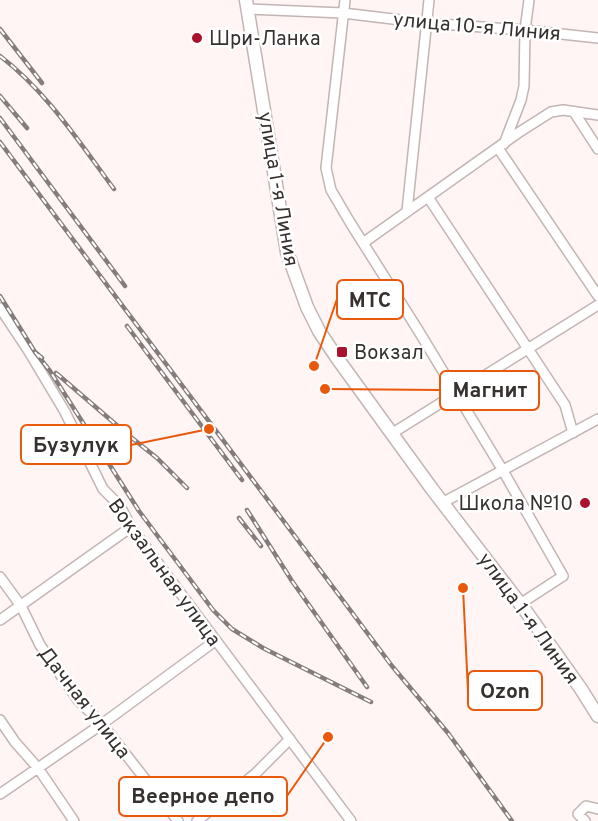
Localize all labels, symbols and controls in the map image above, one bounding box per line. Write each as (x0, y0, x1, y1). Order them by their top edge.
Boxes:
street label: улица 10-я Линия (392, 8, 562, 48)
place label: Шри-Ланка (209, 27, 321, 53)
marker: Шри-Ланка (190, 31, 204, 45)
street label: улица 1-я Линия (251, 110, 303, 269)
callout: МТС (337, 280, 403, 319)
text: МТС (349, 288, 391, 315)
place label: Вокзал (354, 341, 424, 367)
marker: Вокзал (335, 345, 349, 359)
callout: Магнит (440, 371, 539, 410)
text: Магнит (453, 378, 528, 405)
callout: Бузулук (21, 425, 131, 464)
text: Бузулук (33, 433, 119, 460)
place label: Школа №10 (458, 492, 573, 518)
street label: Вокзальная улица (101, 494, 226, 652)
marker: Школа №10 (578, 496, 592, 510)
street label: улица 1-я Линия (471, 548, 584, 690)
street label: Дачная улица (31, 642, 135, 765)
callout: Ozon (468, 671, 542, 710)
text: Ozon (480, 679, 530, 706)
callout: Веерное депо (119, 777, 287, 816)
text: Веерное депо (131, 784, 275, 811)

